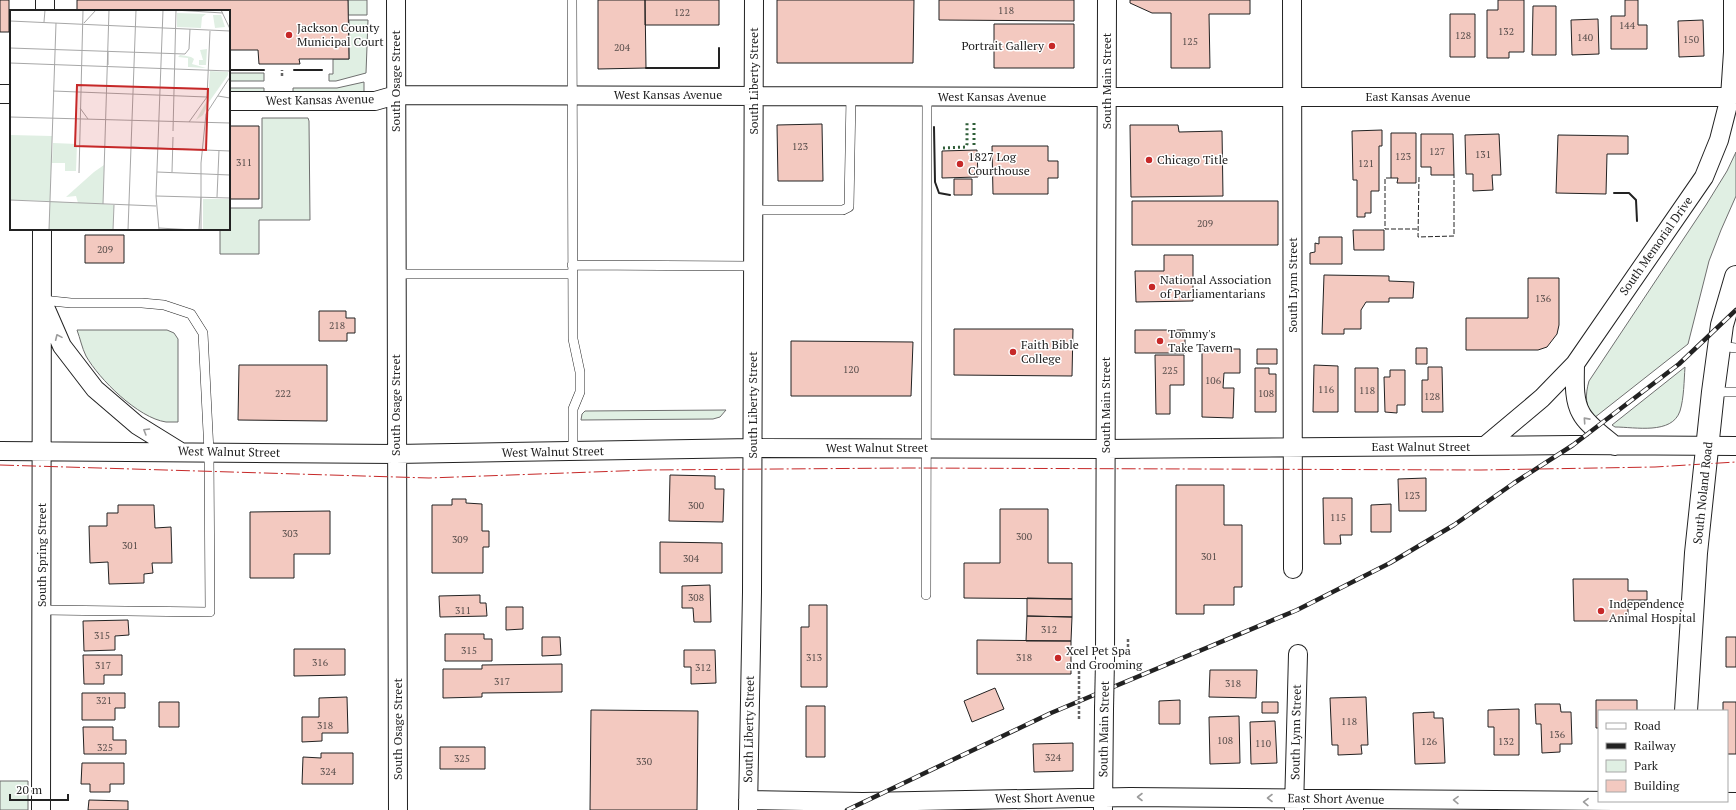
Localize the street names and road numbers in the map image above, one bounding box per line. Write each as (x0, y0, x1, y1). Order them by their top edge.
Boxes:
street label: South Liberty Street (746, 27, 761, 135)
street label: South Osage Street (388, 30, 403, 132)
street label: South Main Street (1099, 32, 1114, 129)
street label: West Kansas Avenue (614, 87, 722, 102)
street label: West Kansas Avenue (938, 89, 1046, 104)
street label: East Kansas Avenue (1366, 89, 1470, 104)
street label: West Kansas Avenue (266, 91, 374, 108)
street label: South Memorial Drive (1616, 193, 1695, 298)
street label: South Lynn Street (1285, 237, 1300, 333)
street label: South Liberty Street (745, 351, 760, 459)
street label: South Osage Street (388, 354, 403, 456)
street label: South Main Street (1098, 356, 1113, 453)
street label: East Walnut Street (1371, 439, 1471, 454)
street label: West Walnut Street (826, 440, 929, 455)
street label: South Noland Road (1690, 441, 1715, 545)
street label: West Walnut Street (178, 443, 281, 460)
street label: West Walnut Street (502, 443, 605, 460)
street label: South Spring Street (34, 502, 49, 607)
street label: South Liberty Street (740, 675, 757, 783)
street label: South Osage Street (390, 678, 405, 780)
street label: South Main Street (1095, 680, 1112, 777)
street label: South Lynn Street (1287, 684, 1304, 780)
street label: West Short Avenue (995, 789, 1095, 806)
street label: East Short Avenue (1288, 790, 1385, 807)

